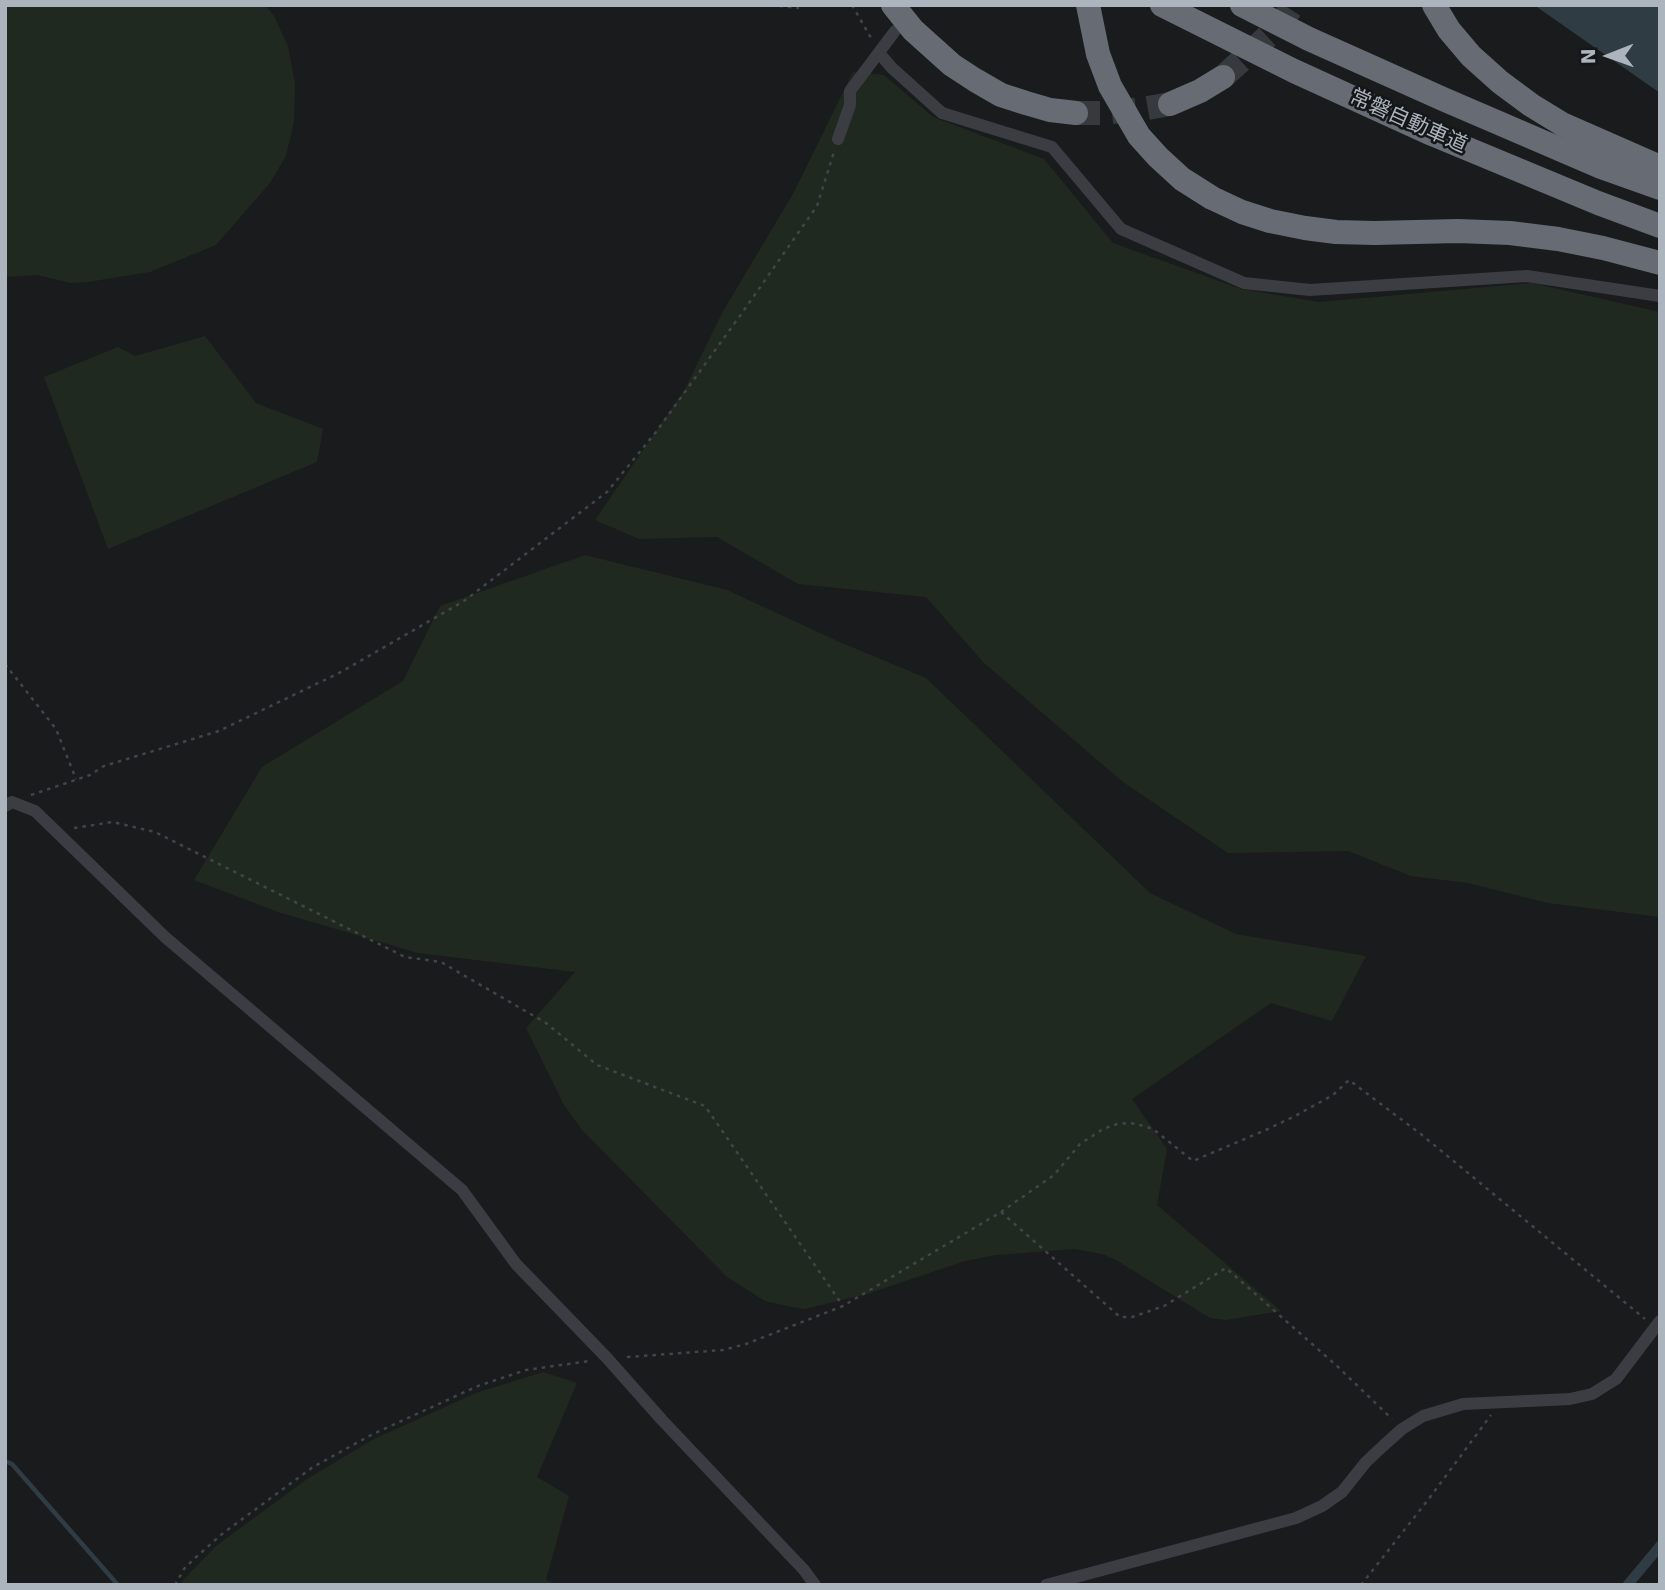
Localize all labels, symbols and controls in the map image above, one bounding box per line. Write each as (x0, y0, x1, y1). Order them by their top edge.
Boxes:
north arrow (1574, 21, 1644, 91)
text: N (1577, 48, 1599, 65)
street label: 常磐自動車道 (1345, 85, 1471, 159)

